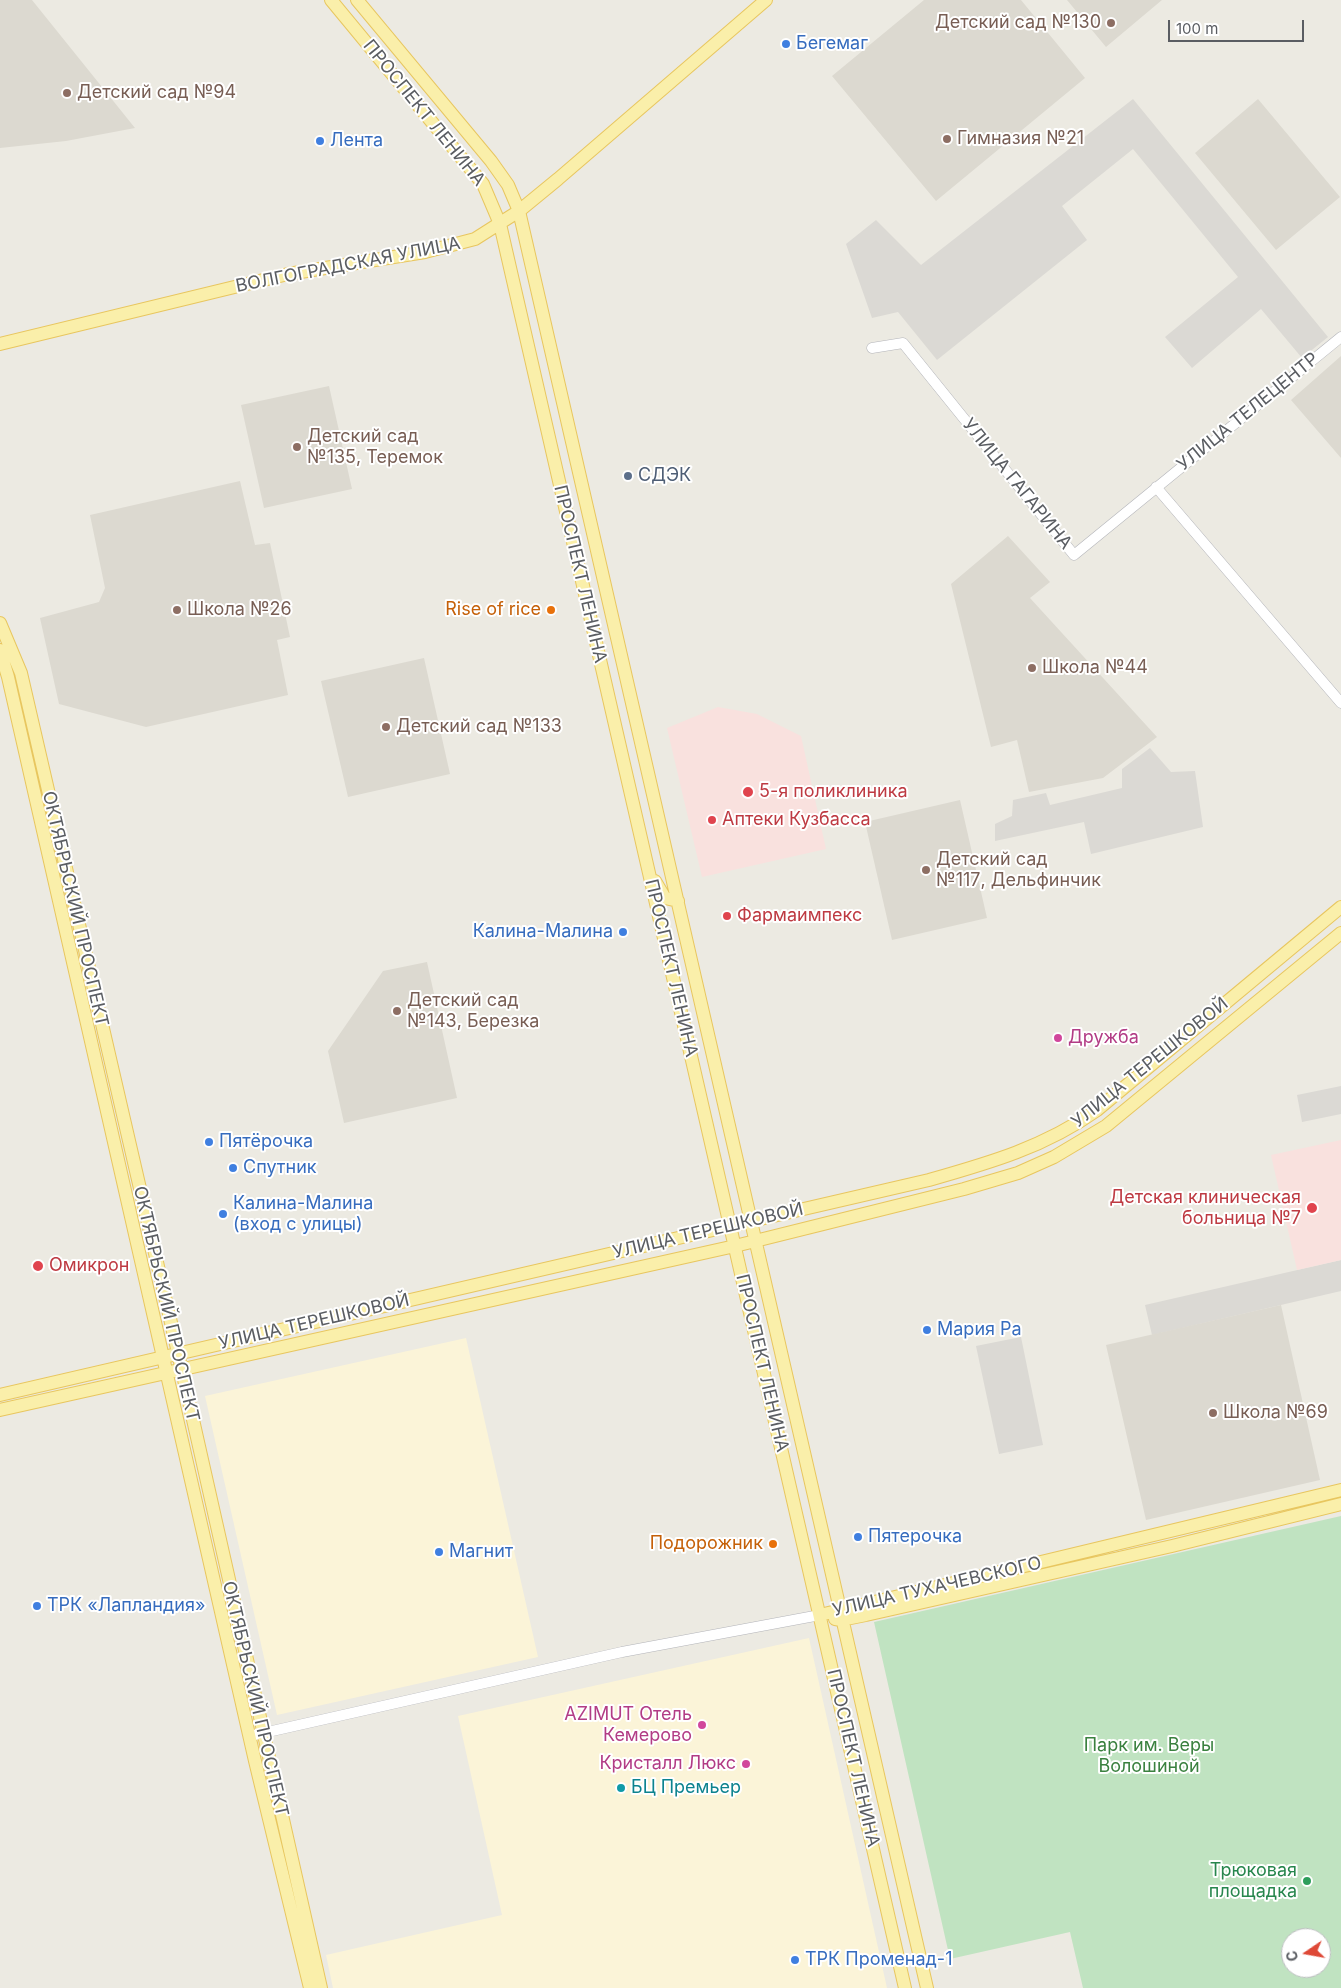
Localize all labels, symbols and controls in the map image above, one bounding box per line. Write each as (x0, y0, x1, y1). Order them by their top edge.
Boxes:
scale bar (1171, 10, 1307, 42)
place label: Детский сад №130 (935, 12, 1101, 34)
marker: Детский сад №130 (1105, 17, 1117, 29)
text: 100 m (1176, 19, 1218, 38)
place label: Бегемаг (796, 33, 868, 55)
street label: ПРОСПЕКТ ЛЕНИНА (358, 36, 490, 190)
marker: Бегемаг (780, 38, 792, 50)
place label: Детский сад №94 (77, 82, 236, 104)
marker: Детский сад №94 (61, 87, 73, 99)
place label: Гимназия №21 (957, 128, 1084, 150)
place label: Лента (330, 130, 383, 152)
marker: Гимназия №21 (941, 133, 953, 145)
marker: Лента (314, 135, 326, 147)
street label: ВОЛГОГРАДСКАЯ УЛИЦА (234, 233, 462, 297)
street label: УЛИЦА ТЕЛЕЦЕНТР (1173, 348, 1323, 476)
street label: УЛИЦА ГАГАРИНА (958, 414, 1076, 554)
place label: Детский сад №135, Теремок (307, 426, 443, 468)
marker: Детский сад №135, Теремок (291, 441, 303, 453)
place label: СДЭК (638, 465, 691, 487)
marker: СДЭК (622, 470, 634, 482)
street label: ПРОСПЕКТ ЛЕНИНА (549, 483, 611, 665)
place label: Школа №26 (187, 599, 292, 621)
place label: Rise of rice (445, 599, 541, 621)
marker: Школа №26 (171, 604, 183, 616)
marker: Rise of rice (545, 604, 557, 616)
place label: Школа №44 (1042, 657, 1148, 679)
marker: Школа №44 (1026, 662, 1038, 674)
place label: Детский сад №133 (396, 716, 562, 738)
marker: Детский сад №133 (380, 721, 392, 733)
place label: 5-я поликлиника (759, 781, 908, 803)
marker: 5-я поликлиника (741, 785, 755, 799)
street label: ОКТЯБРЬСКИЙ ПРОСПЕКТ (37, 789, 113, 1029)
place label: Аптеки Кузбасса (722, 809, 871, 831)
marker: Аптеки Кузбасса (706, 814, 718, 826)
place label: Детский сад №117, Дельфинчик (936, 849, 1101, 892)
marker: Детский сад №117, Дельфинчик (920, 864, 932, 876)
street label: ПРОСПЕКТ ЛЕНИНА (640, 877, 702, 1059)
place label: Фармаимпекс (737, 905, 862, 927)
marker: Фармаимпекс (721, 910, 733, 922)
place label: Калина-Малина (473, 921, 613, 943)
marker: Калина-Малина (617, 926, 629, 938)
place label: Детский сад №143, Березка (407, 990, 539, 1032)
street label: УЛИЦА ТЕРЕШКОВОЙ (1067, 993, 1233, 1133)
marker: Детский сад №143, Березка (391, 1005, 403, 1017)
place label: Дружба (1068, 1027, 1139, 1049)
marker: Дружба (1052, 1032, 1064, 1044)
place label: Пятёрочка (219, 1131, 313, 1153)
marker: Пятёрочка (203, 1136, 215, 1148)
place label: Спутник (243, 1157, 317, 1179)
marker: Спутник (227, 1162, 239, 1174)
street label: ОКТЯБРЬСКИЙ ПРОСПЕКТ (128, 1184, 204, 1424)
place label: Детская клиническая больница №7 (1109, 1187, 1301, 1230)
place label: Калина-Малина (вход с улицы) (233, 1193, 373, 1236)
street label: УЛИЦА ТЕРЕШКОВОЙ (611, 1199, 805, 1263)
marker: Детская клиническая больница №7 (1305, 1201, 1319, 1215)
marker: Калина-Малина (вход с улицы) (217, 1208, 229, 1220)
place label: Омикрон (49, 1255, 129, 1277)
marker: Омикрон (31, 1259, 45, 1273)
street label: ПРОСПЕКТ ЛЕНИНА (731, 1272, 793, 1454)
street label: УЛИЦА ТЕРЕШКОВОЙ (217, 1290, 411, 1354)
place label: Мария Ра (937, 1319, 1022, 1341)
marker: Мария Ра (921, 1324, 933, 1336)
place label: Школа №69 (1223, 1402, 1328, 1424)
marker: Школа №69 (1207, 1407, 1219, 1419)
place label: Пятерочка (868, 1526, 962, 1548)
marker: Пятерочка (852, 1531, 864, 1543)
place label: Подорожник (650, 1533, 763, 1555)
marker: Подорожник (767, 1538, 779, 1550)
place label: Магнит (449, 1541, 513, 1563)
marker: Магнит (433, 1546, 445, 1558)
street label: УЛИЦА ТУХАЧЕВСКОГО (830, 1552, 1044, 1622)
street label: ОКТЯБРЬСКИЙ ПРОСПЕКТ (217, 1579, 293, 1819)
place label: ТРК «Лапландия» (47, 1595, 205, 1617)
marker: ТРК «Лапландия» (31, 1600, 43, 1612)
street label: ПРОСПЕКТ ЛЕНИНА (822, 1667, 884, 1849)
place label: AZIMUT Отель Кемерово (564, 1704, 692, 1746)
marker: AZIMUT Отель Кемерово (696, 1719, 708, 1731)
park label: Парк им. Веры Волошиной (1084, 1735, 1214, 1778)
place label: Кристалл Люкс (599, 1753, 736, 1775)
marker: Кристалл Люкс (740, 1758, 752, 1770)
place label: БЦ Премьер (631, 1777, 741, 1799)
marker: БЦ Премьер (615, 1782, 627, 1794)
place label: Трюковая площадка (1209, 1860, 1297, 1902)
marker: Трюковая площадка (1301, 1875, 1313, 1887)
north arrow (1281, 1928, 1331, 1978)
place label: ТРК Променад-1 (805, 1949, 952, 1971)
text: С (1282, 1949, 1301, 1963)
marker: ТРК Променад-1 (789, 1954, 801, 1966)

